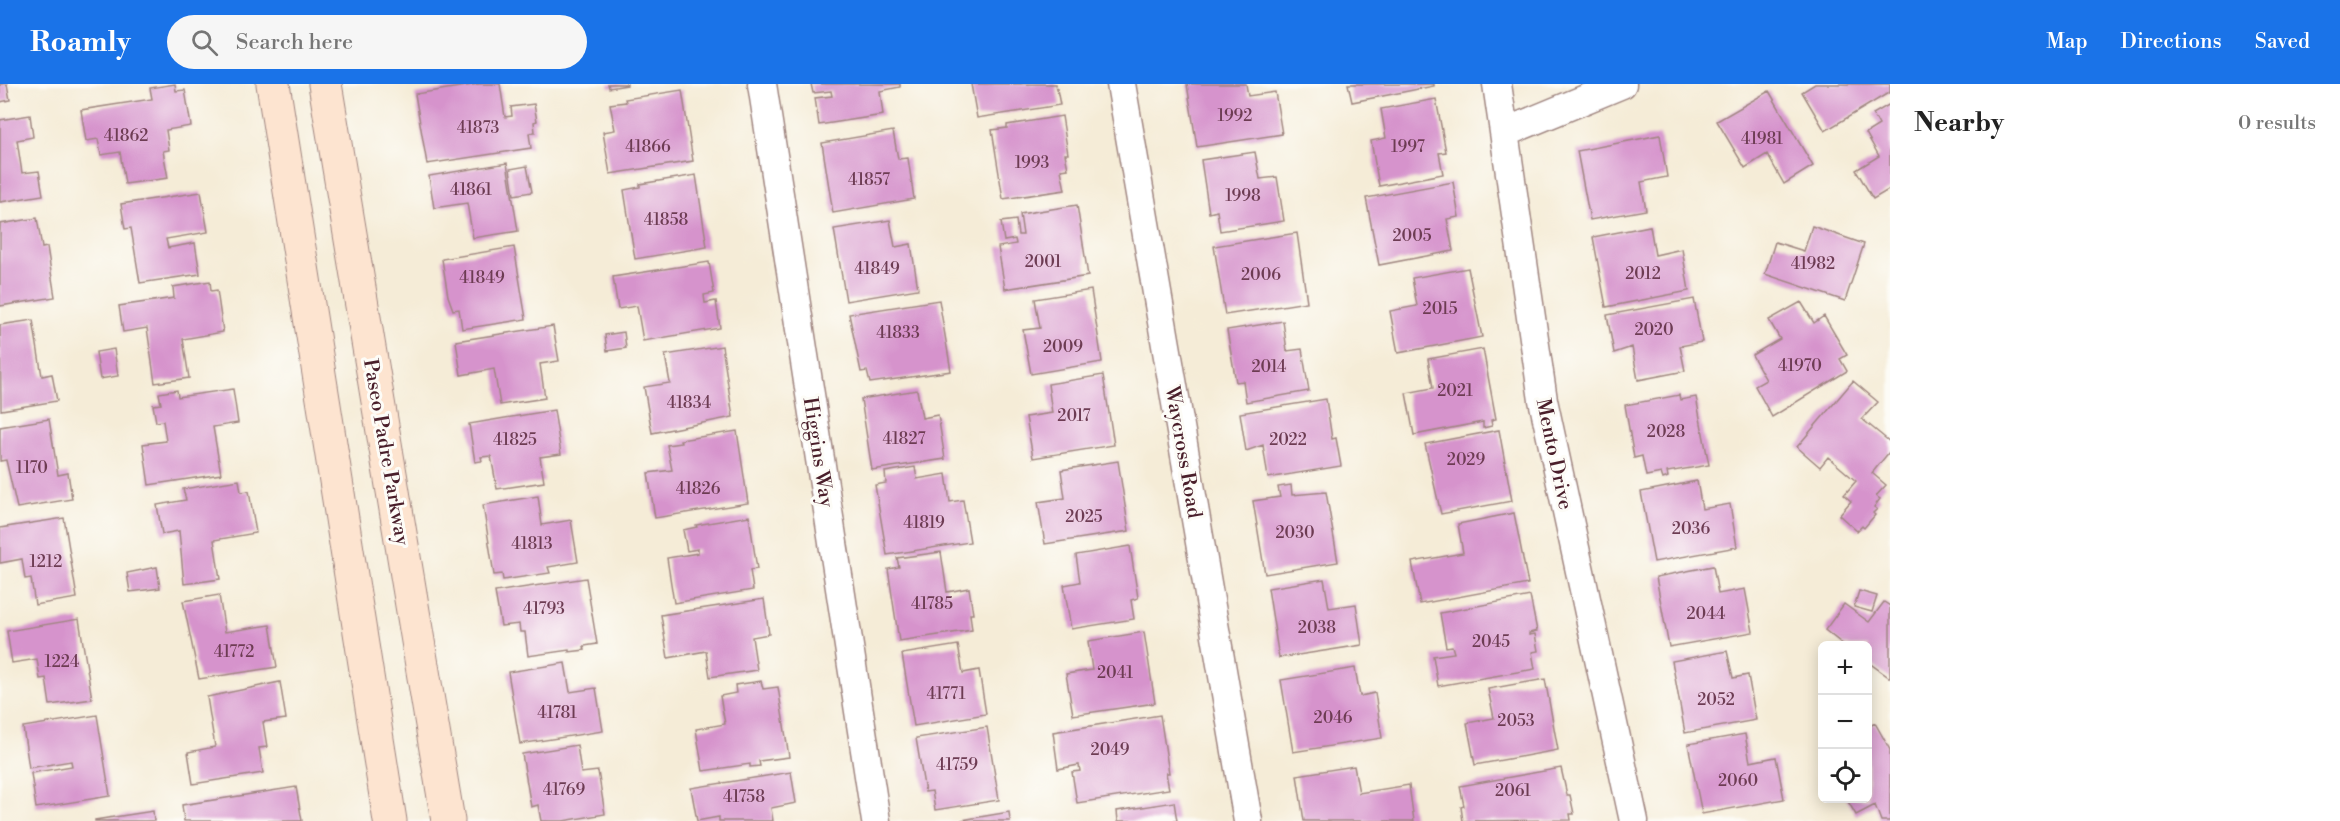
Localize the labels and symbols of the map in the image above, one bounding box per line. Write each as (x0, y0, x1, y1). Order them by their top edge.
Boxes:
house number: 1992 (1218, 106, 1252, 126)
house number: 41873 (457, 118, 499, 138)
house number: 41862 (104, 126, 148, 146)
house number: 41981 (1741, 129, 1783, 149)
house number: 41866 (625, 137, 671, 157)
house number: 1997 (1391, 137, 1425, 157)
house number: 1993 (1015, 153, 1049, 173)
house number: 41857 (848, 170, 890, 190)
house number: 41861 (450, 180, 492, 200)
house number: 1998 (1225, 186, 1261, 206)
house number: 41858 (644, 210, 688, 230)
house number: 2005 (1392, 226, 1432, 246)
house number: 2001 (1025, 252, 1061, 272)
house number: 41982 (1791, 254, 1835, 274)
house number: 41849 (854, 259, 900, 279)
house number: 2012 (1625, 264, 1661, 284)
house number: 2006 (1241, 265, 1281, 285)
house number: 41849 (459, 268, 505, 288)
house number: 2015 (1423, 299, 1458, 319)
house number: 2020 (1634, 320, 1674, 340)
house number: 41833 (876, 323, 920, 343)
house number: 2009 (1043, 337, 1083, 357)
house number: 41970 (1778, 356, 1822, 376)
street label: Paseo Padre Parkway (357, 357, 414, 548)
house number: 2014 (1252, 357, 1287, 377)
house number: 2021 (1437, 381, 1473, 401)
street label: Waycross Road (1158, 383, 1207, 521)
house number: 41834 (667, 393, 712, 413)
street label: Higgins Way (796, 395, 839, 509)
street label: Mento Drive (1530, 397, 1577, 512)
house number: 2017 (1057, 406, 1091, 426)
house number: 2028 (1647, 422, 1685, 442)
house number: 41827 (882, 429, 926, 449)
house number: 41825 (493, 430, 537, 450)
house number: 2022 (1269, 430, 1307, 450)
house number: 2029 (1447, 450, 1485, 470)
house number: 1170 (16, 458, 48, 478)
house number: 41826 (676, 479, 721, 499)
house number: 2025 (1065, 507, 1103, 527)
house number: 41819 (903, 513, 945, 533)
house number: 2036 (1672, 519, 1710, 539)
house number: 2030 (1275, 523, 1315, 543)
house number: 41813 (511, 534, 553, 554)
house number: 1212 (30, 552, 62, 572)
house number: 41785 (911, 594, 953, 614)
house number: 41793 (523, 599, 565, 619)
house number: 2044 (1686, 604, 1726, 624)
house number: 2038 (1298, 618, 1336, 638)
house number: 2045 (1472, 632, 1510, 652)
house number: 41772 (214, 642, 254, 662)
house number: 1224 (44, 652, 80, 672)
house number: 2041 (1097, 663, 1133, 683)
house number: 41771 (926, 684, 966, 704)
house number: 2052 (1697, 690, 1735, 710)
house number: 41781 (537, 703, 577, 723)
house number: 2046 (1314, 708, 1353, 728)
house number: 2053 (1497, 711, 1535, 731)
house number: 2049 (1091, 740, 1130, 760)
house number: 41759 (936, 755, 978, 775)
house number: 2060 (1718, 771, 1758, 791)
house number: 41769 (543, 780, 586, 800)
house number: 2061 (1495, 781, 1531, 801)
house number: 41758 (723, 787, 765, 807)

